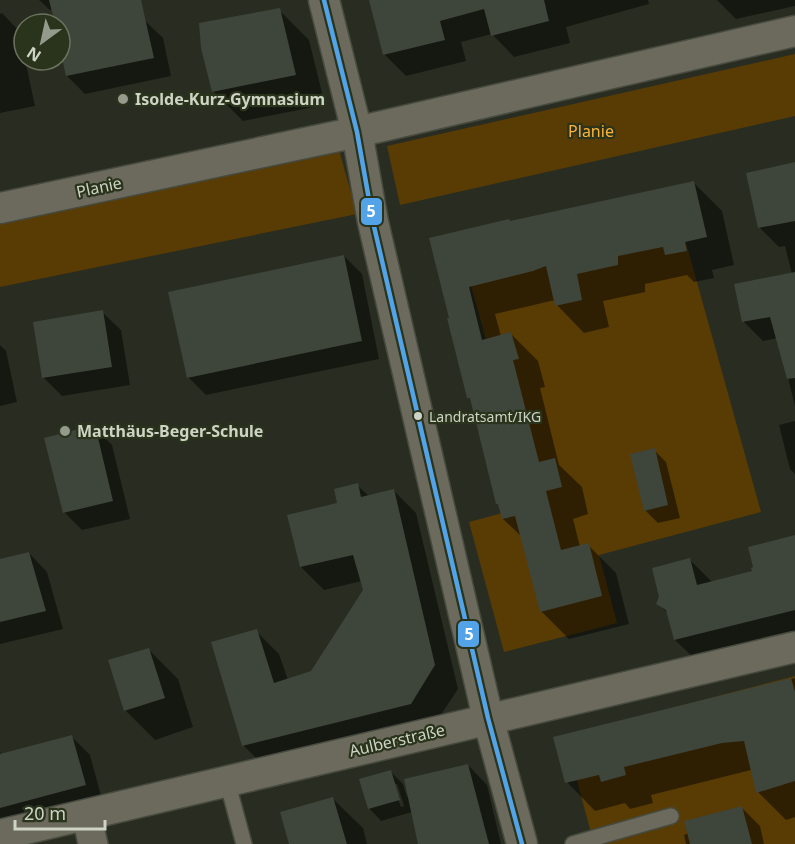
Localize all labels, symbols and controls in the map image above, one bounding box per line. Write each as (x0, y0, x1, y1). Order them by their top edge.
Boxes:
north arrow (12, 12, 72, 72)
text: N (22, 42, 45, 67)
place label: Isolde-Kurz-Gymnasium (135, 88, 325, 110)
marker: Isolde-Kurz-Gymnasium (116, 92, 130, 106)
park label: Planie (568, 120, 614, 142)
street label: Planie (74, 171, 124, 203)
line badge: 5 (360, 197, 383, 226)
text: 5 (366, 200, 376, 222)
place label: Landratsamt/IKG (429, 407, 541, 426)
marker: Landratsamt/IKG (412, 410, 424, 422)
place label: Matthäus-Beger-Schule (77, 420, 263, 442)
marker: Matthäus-Beger-Schule (58, 424, 72, 438)
line badge: 5 (457, 620, 480, 648)
text: 5 (464, 623, 474, 645)
street label: Aulberstraße (347, 718, 447, 762)
scale bar (15, 793, 105, 831)
text: 20 m (24, 801, 66, 825)

